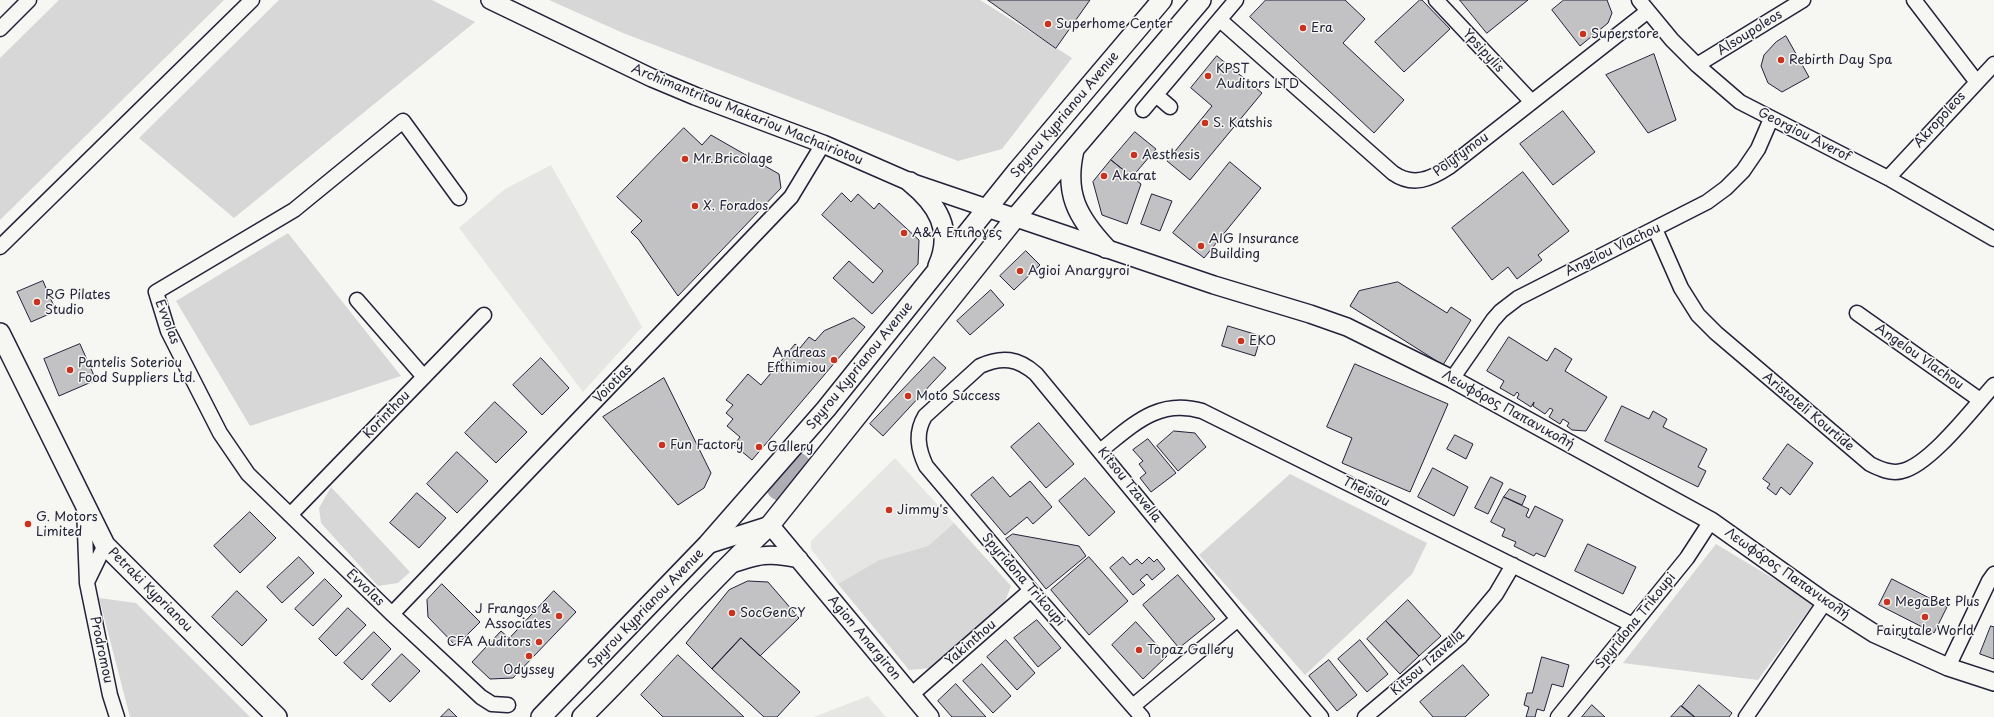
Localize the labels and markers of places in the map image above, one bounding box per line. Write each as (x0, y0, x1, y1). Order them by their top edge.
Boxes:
place label: Superhome Center (1056, 16, 1172, 32)
marker: Superhome Center (1043, 19, 1053, 29)
place label: Era (1311, 20, 1333, 36)
marker: Era (1298, 23, 1308, 33)
place label: Superstore (1591, 26, 1659, 42)
marker: Superstore (1578, 29, 1588, 39)
place label: Rebirth Day Spa (1789, 52, 1892, 68)
marker: Rebirth Day Spa (1776, 55, 1786, 65)
place label: KPST Auditors LTD (1216, 61, 1299, 92)
marker: KPST Auditors LTD (1203, 71, 1213, 81)
place label: S. Katshis (1213, 115, 1272, 131)
marker: S. Katshis (1200, 118, 1210, 128)
place label: Aesthesis (1142, 147, 1200, 163)
marker: Aesthesis (1129, 150, 1139, 160)
place label: Mr.Bricolage (693, 151, 773, 167)
marker: Mr.Bricolage (680, 154, 690, 164)
place label: Akarat (1112, 168, 1156, 184)
marker: Akarat (1099, 171, 1109, 181)
place label: X. Forados (703, 198, 768, 214)
marker: X. Forados (690, 201, 700, 211)
place label: Α&Α Επιλογες (912, 225, 1002, 241)
marker: Α&Α Επιλογες (899, 228, 909, 238)
place label: AIG Insurance Building (1209, 231, 1299, 262)
marker: AIG Insurance Building (1196, 241, 1206, 251)
place label: Agioi Anargyroi (1028, 263, 1130, 279)
marker: Agioi Anargyroi (1015, 266, 1025, 276)
place label: RG Pilates Studio (45, 287, 110, 318)
marker: RG Pilates Studio (32, 297, 42, 307)
place label: EKO (1249, 333, 1276, 349)
marker: EKO (1236, 336, 1246, 346)
place label: Andreas Efthimiou (767, 345, 826, 376)
place label: Pantelis Soteriou Food Suppliers Ltd. (78, 355, 196, 386)
marker: Andreas Efthimiou (829, 355, 839, 365)
marker: Pantelis Soteriou Food Suppliers Ltd. (65, 365, 75, 375)
place label: Moto Success (916, 388, 1000, 404)
marker: Moto Success (903, 391, 913, 401)
place label: Fun Factory (670, 437, 743, 453)
place label: Gallery (767, 439, 813, 455)
marker: Fun Factory (657, 440, 667, 450)
marker: Gallery (754, 442, 764, 452)
place label: Jimmy's (897, 502, 948, 518)
marker: Jimmy's (884, 505, 894, 515)
place label: G. Motors Limited (36, 509, 98, 540)
marker: G. Motors Limited (23, 519, 33, 529)
place label: MegaBet Plus (1895, 594, 1979, 610)
marker: MegaBet Plus (1882, 597, 1892, 607)
place label: J Frangos & Associates (475, 601, 551, 632)
place label: SocGenCY (740, 605, 806, 621)
marker: SocGenCY (727, 608, 737, 618)
marker: J Frangos & Associates (554, 611, 564, 621)
marker: Fairytale World (1920, 612, 1930, 622)
place label: Fairytale World (1876, 623, 1974, 639)
place label: CFA Auditors (447, 634, 531, 650)
marker: CFA Auditors (534, 637, 544, 647)
place label: Topaz Gallery (1147, 642, 1234, 658)
marker: Topaz Gallery (1134, 645, 1144, 655)
marker: Odyssey (524, 651, 534, 661)
place label: Odyssey (503, 662, 555, 678)

